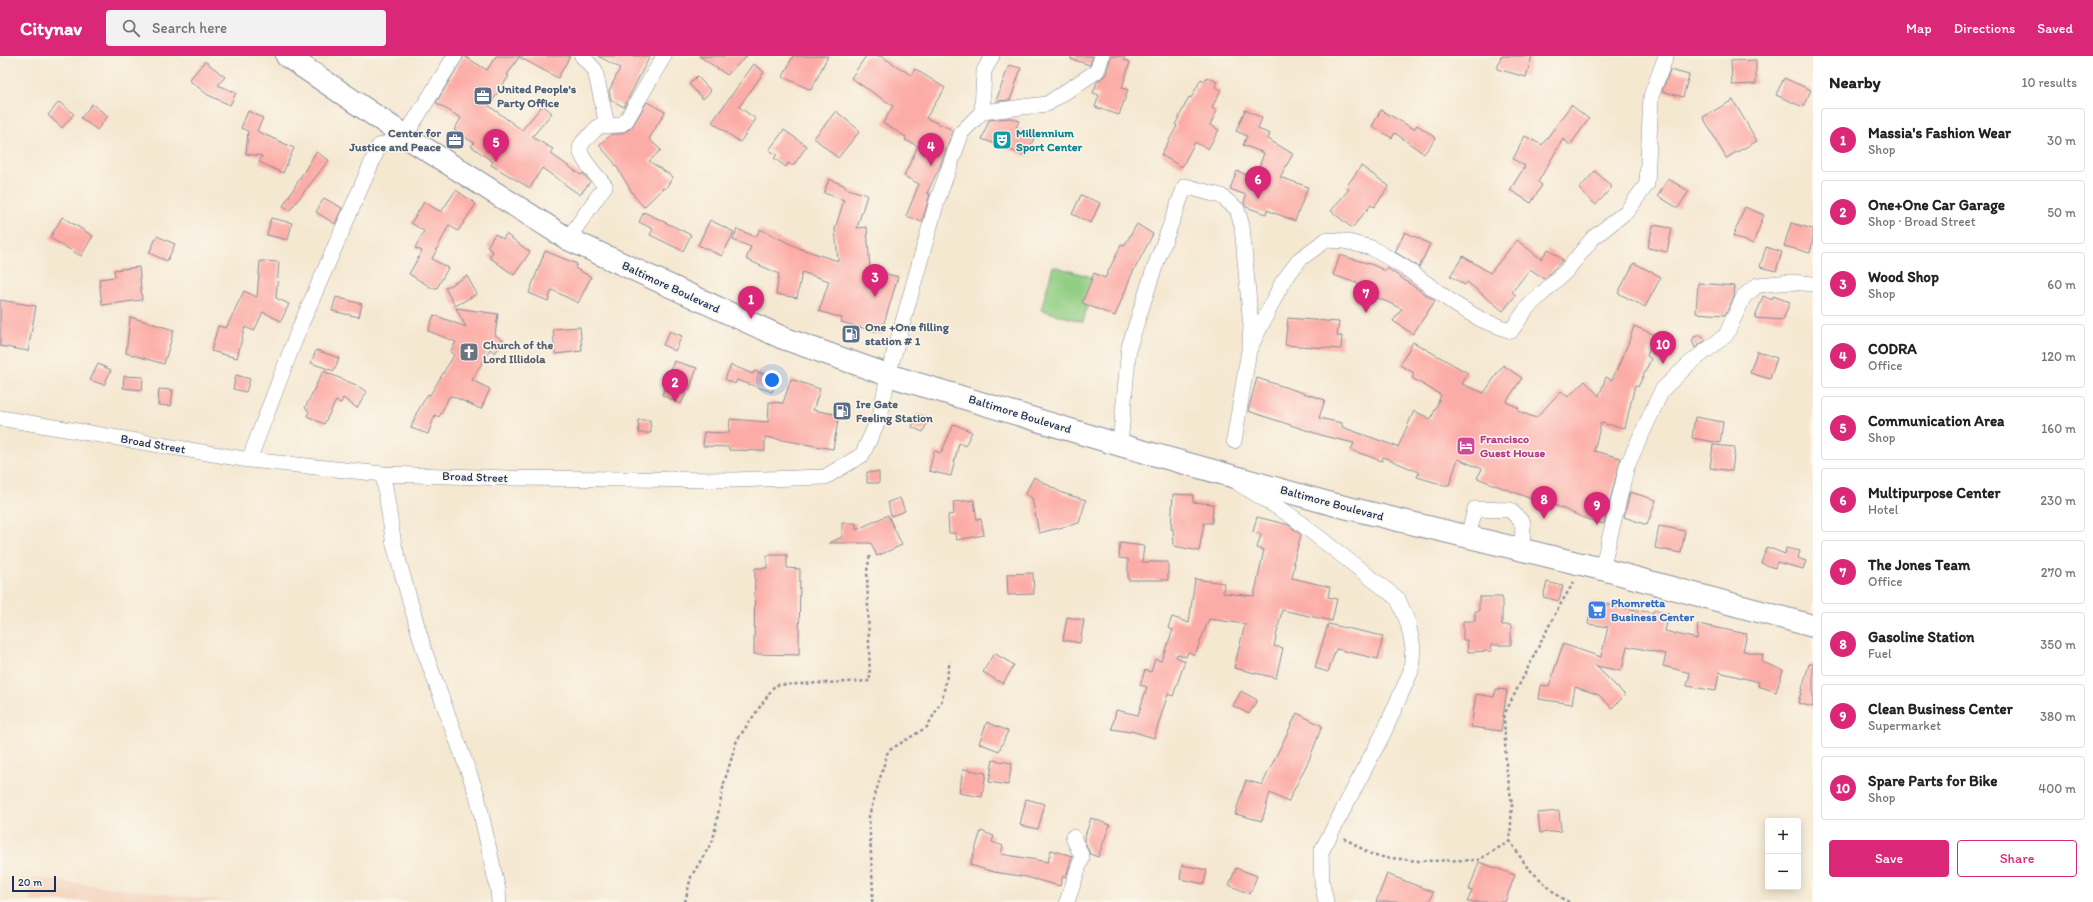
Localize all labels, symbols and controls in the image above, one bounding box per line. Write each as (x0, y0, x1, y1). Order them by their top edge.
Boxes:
search box (106, 10, 386, 46)
text: Citynav (20, 17, 82, 40)
icon: search (120, 17, 142, 39)
text: Search here (152, 19, 227, 37)
text: Map (1906, 20, 1932, 37)
text: Directions (1954, 20, 2015, 37)
text: Saved (2037, 20, 2073, 37)
text: Nearby (1829, 72, 1881, 92)
text: 10 results (2021, 75, 2077, 90)
place label: United People's Party Office (497, 82, 577, 111)
office icon: United People's Party Office (472, 85, 494, 107)
text: Massia's Fashion Wear (1868, 124, 2011, 142)
place label: Center for Justice and Peace (348, 126, 441, 154)
place label: Millennium Sport Center (1016, 126, 1082, 155)
office icon: Center for Justice and Peace (444, 129, 466, 151)
pin: 5 (483, 129, 509, 162)
theatre icon: Millennium Sport Center (991, 129, 1013, 151)
pin: 4 (918, 133, 944, 166)
text: 1 (1840, 133, 1846, 148)
text: 30 m (2047, 133, 2076, 148)
text: Shop (1868, 142, 1895, 157)
pin: 6 (1245, 166, 1271, 199)
text: One+One Car Garage (1868, 196, 2005, 214)
text: 2 (1840, 205, 1846, 220)
text: 50 m (2047, 205, 2076, 220)
text: Shop · Broad Street (1868, 214, 1976, 229)
street label: Baltimore Boulevard (620, 258, 723, 316)
pin: 3 (862, 264, 888, 297)
text: Wood Shop (1868, 268, 1939, 286)
text: 3 (1839, 277, 1847, 292)
text: 60 m (2047, 277, 2076, 292)
pin: 7 (1353, 280, 1379, 313)
pin: 1 (738, 286, 764, 319)
text: Shop (1868, 286, 1895, 301)
place label: One +One filling station # 1 (865, 320, 950, 348)
fuel station icon: One +One filling station # 1 (840, 323, 862, 345)
pin: 10 (1650, 331, 1676, 364)
place label: Church of the Lord Illidola (483, 338, 553, 366)
text: CODRA (1868, 340, 1917, 358)
church icon: Church of the Lord Illidola (458, 341, 480, 363)
text: 4 (1839, 349, 1847, 364)
text: 120 m (2041, 349, 2076, 364)
text: Office (1868, 358, 1903, 373)
pin: 2 (662, 369, 688, 402)
your location (762, 370, 782, 390)
street label: Baltimore Boulevard (967, 392, 1074, 436)
place label: Ire Gate Feeling Station (856, 397, 933, 426)
fuel station icon: Ire Gate Feeling Station (831, 400, 853, 422)
text: Communication Area (1868, 412, 2004, 430)
text: 5 (1840, 421, 1846, 436)
text: 160 m (2041, 421, 2076, 436)
text: Shop (1868, 430, 1895, 445)
street label: Broad Street (119, 431, 187, 457)
place label: Francisco Guest House (1480, 432, 1546, 460)
hotel icon: Francisco Guest House (1455, 435, 1477, 457)
street label: Broad Street (442, 469, 509, 485)
street label: Baltimore Boulevard (1279, 482, 1386, 524)
text: Multipurpose Center (1868, 484, 2000, 502)
pin: 8 (1531, 486, 1557, 519)
pin: 9 (1584, 492, 1610, 525)
text: 6 (1840, 493, 1846, 508)
text: 230 m (2040, 493, 2076, 508)
text: Hotel (1868, 502, 1898, 517)
text: The Jones Team (1868, 556, 1970, 574)
text: 7 (1840, 565, 1846, 580)
text: 270 m (2041, 565, 2076, 580)
text: Office (1868, 574, 1903, 589)
place label: Phomretta Business Center (1611, 596, 1694, 624)
supermarket icon: Phomretta Business Center (1586, 599, 1608, 621)
text: Gasoline Station (1868, 628, 1975, 646)
text: 8 (1839, 637, 1847, 652)
text: 350 m (2040, 637, 2076, 652)
text: Fuel (1868, 646, 1892, 661)
text: Clean Business Center (1868, 700, 2013, 718)
text: 9 (1840, 709, 1846, 724)
text: 380 m (2040, 709, 2076, 724)
text: Supermarket (1868, 718, 1941, 733)
text: Spare Parts for Bike (1868, 772, 1997, 790)
text: 10 (1836, 781, 1850, 796)
text: 400 m (2038, 781, 2076, 796)
text: Shop (1868, 790, 1895, 805)
map controls (1765, 818, 1801, 890)
button: + (1765, 818, 1801, 854)
button: Save (1829, 840, 1949, 877)
button: Share (1957, 840, 2077, 877)
button: − (1765, 854, 1801, 890)
scale bar (12, 874, 56, 893)
text: 20 m (18, 876, 42, 889)

